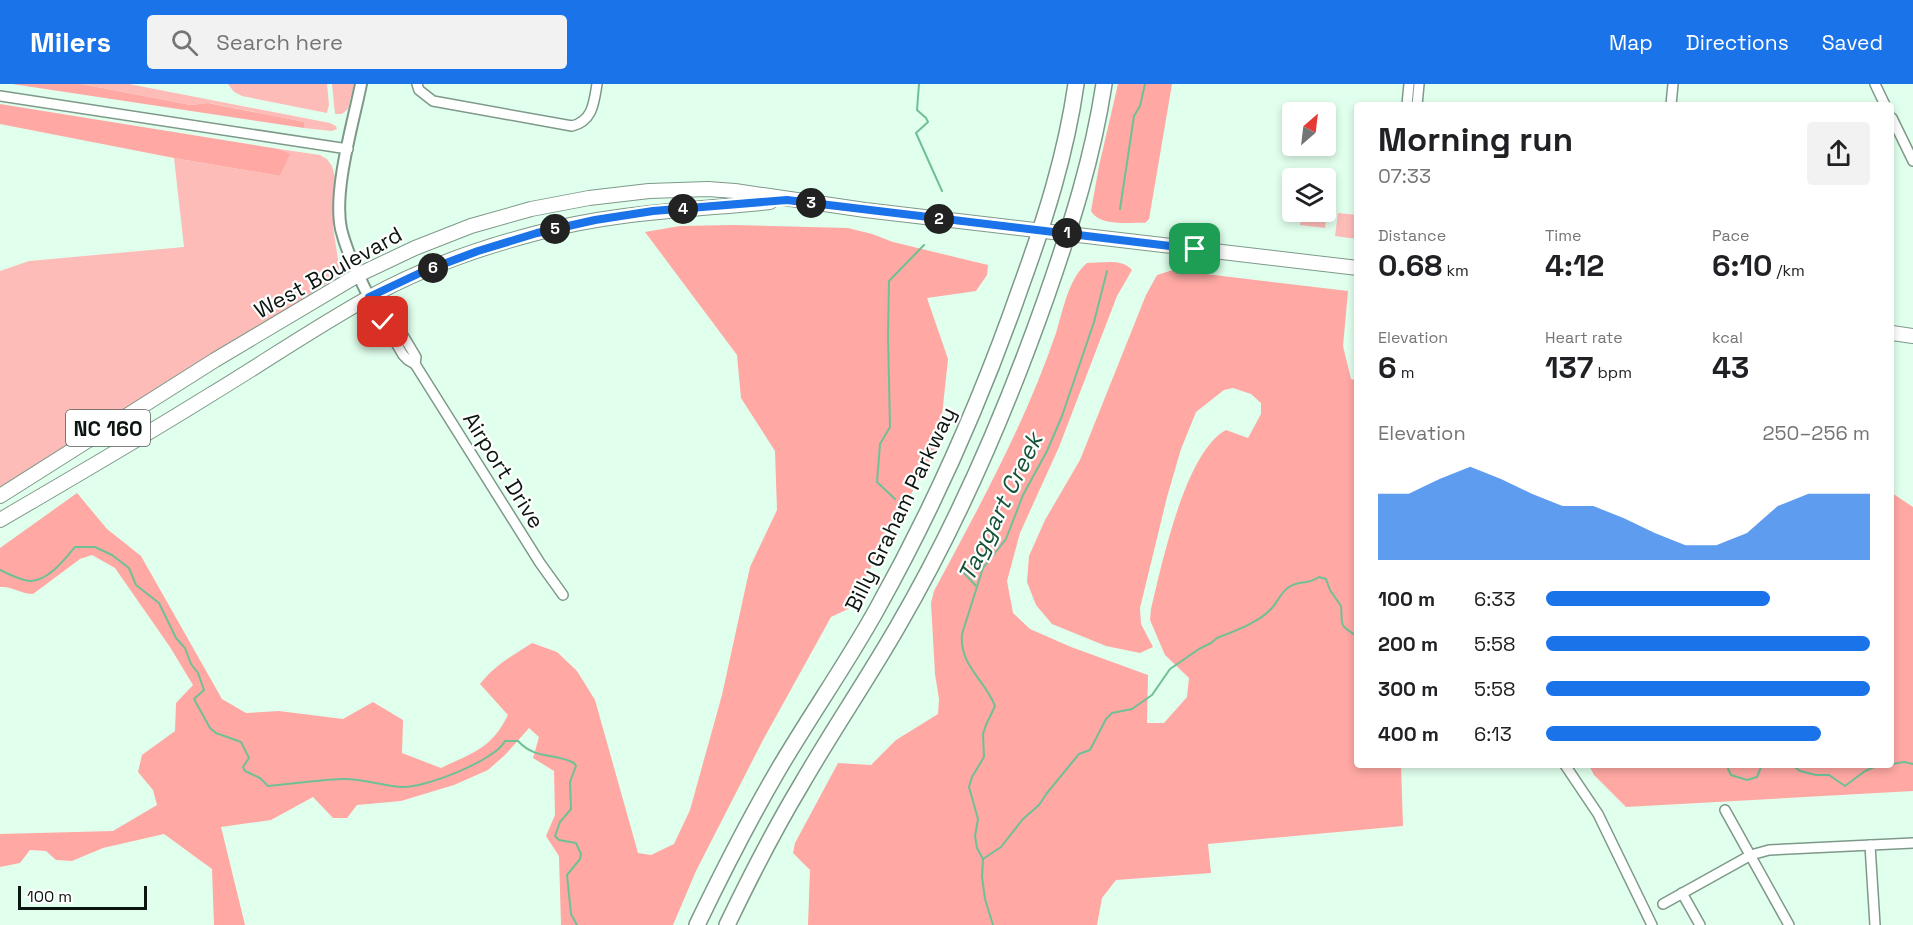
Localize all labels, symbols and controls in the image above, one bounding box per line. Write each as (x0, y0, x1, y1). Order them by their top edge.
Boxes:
search box (147, 15, 567, 69)
text: Milers (30, 24, 111, 60)
icon: search (168, 26, 201, 59)
text: Search here (216, 28, 343, 56)
text: Map (1609, 29, 1653, 56)
text: Directions (1686, 29, 1789, 56)
text: Saved (1822, 29, 1883, 56)
north arrow (1282, 102, 1336, 156)
map controls (1282, 102, 1336, 222)
text: Morning run (1378, 119, 1573, 161)
button: share (1807, 122, 1870, 185)
text: 07:33 (1378, 163, 1431, 189)
button: layers (1282, 168, 1336, 222)
pin: 3 (796, 188, 826, 218)
text: 3 (806, 192, 816, 213)
pin: 4 (668, 194, 698, 224)
text: 4 (678, 198, 688, 219)
pin: 2 (924, 204, 954, 234)
text: 2 (934, 208, 944, 229)
pin: 5 (540, 214, 570, 244)
text: 5 (550, 218, 560, 239)
pin: 1 (1052, 218, 1082, 248)
street label: West Boulevard (249, 220, 407, 324)
text: 1 (1063, 222, 1071, 243)
pin (1169, 223, 1220, 274)
text: Distance (1378, 225, 1446, 246)
text: Time (1545, 225, 1581, 246)
text: Pace (1712, 225, 1749, 246)
icon: arrive (1178, 232, 1211, 265)
text: 0.68 (1378, 246, 1442, 285)
text: 4:12 (1545, 246, 1604, 285)
text: 6:10 (1712, 246, 1772, 285)
pin: 6 (418, 253, 448, 283)
text: 6 (428, 257, 438, 278)
text: km (1442, 260, 1469, 281)
text: /km (1772, 260, 1805, 281)
pin (357, 296, 408, 347)
icon: check (366, 305, 399, 338)
text: Elevation (1378, 327, 1448, 348)
text: Heart rate (1545, 327, 1623, 348)
text: kcal (1712, 327, 1743, 348)
text: 6 (1378, 348, 1397, 387)
text: 137 (1545, 348, 1593, 387)
text: 43 (1712, 348, 1749, 387)
text: m (1397, 362, 1414, 383)
text: bpm (1593, 362, 1632, 383)
street label: Billy Graham Parkway (838, 402, 962, 616)
street label: Airport Drive (457, 407, 551, 533)
road number: NC 160 (66, 410, 150, 446)
text: Elevation (1378, 420, 1466, 446)
text: 250–256 m (1762, 420, 1870, 446)
water label: Taggart Creek (951, 425, 1051, 586)
text: 100 m (1378, 586, 1435, 612)
text: 6:33 (1474, 586, 1515, 612)
text: 200 m (1378, 631, 1438, 657)
text: 5:58 (1474, 631, 1515, 657)
text: 300 m (1378, 676, 1438, 702)
text: 5:58 (1474, 676, 1515, 702)
text: 400 m (1378, 721, 1439, 747)
text: 6:13 (1474, 721, 1512, 747)
scale bar (18, 883, 147, 910)
text: 100 m (27, 886, 72, 907)

